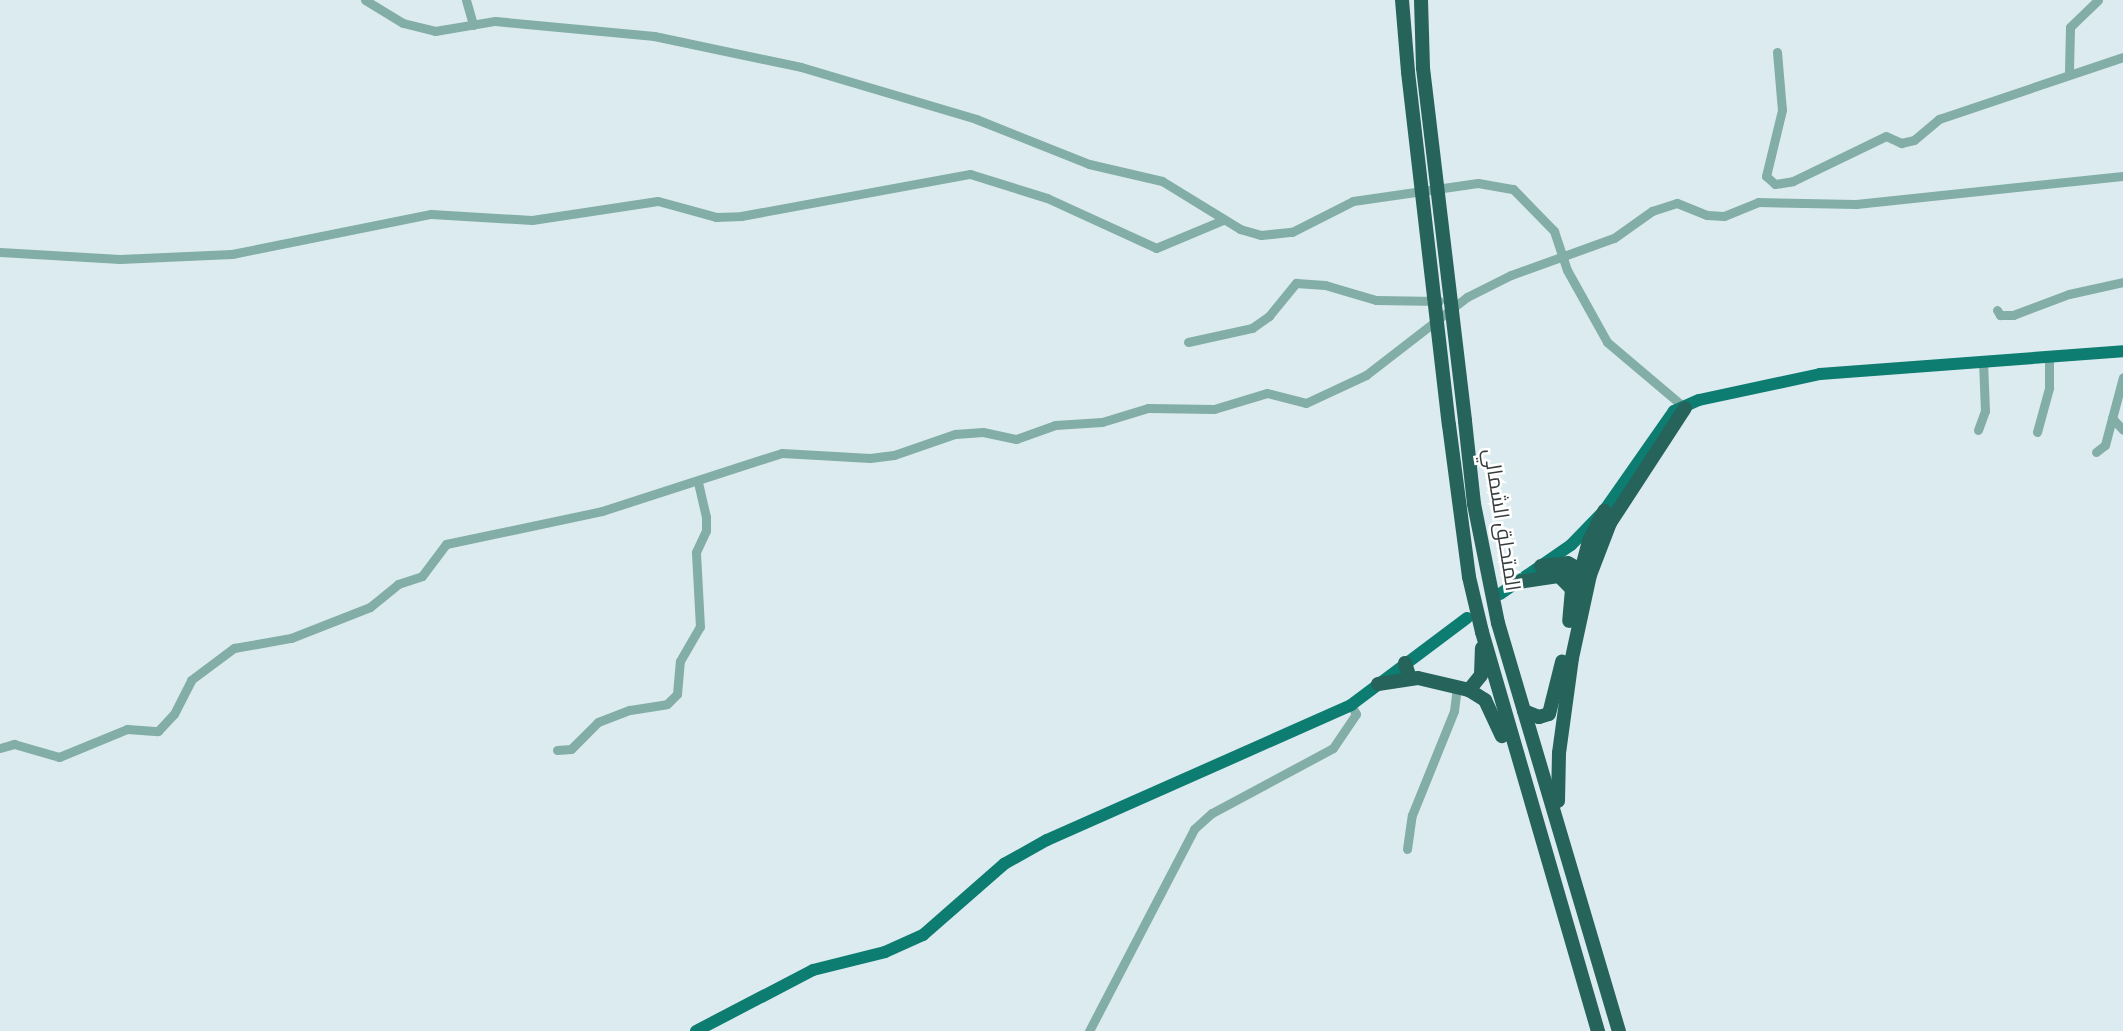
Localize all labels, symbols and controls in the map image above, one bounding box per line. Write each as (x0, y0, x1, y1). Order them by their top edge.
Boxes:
street label: المتحلق الشمالي (1477, 447, 1525, 593)

